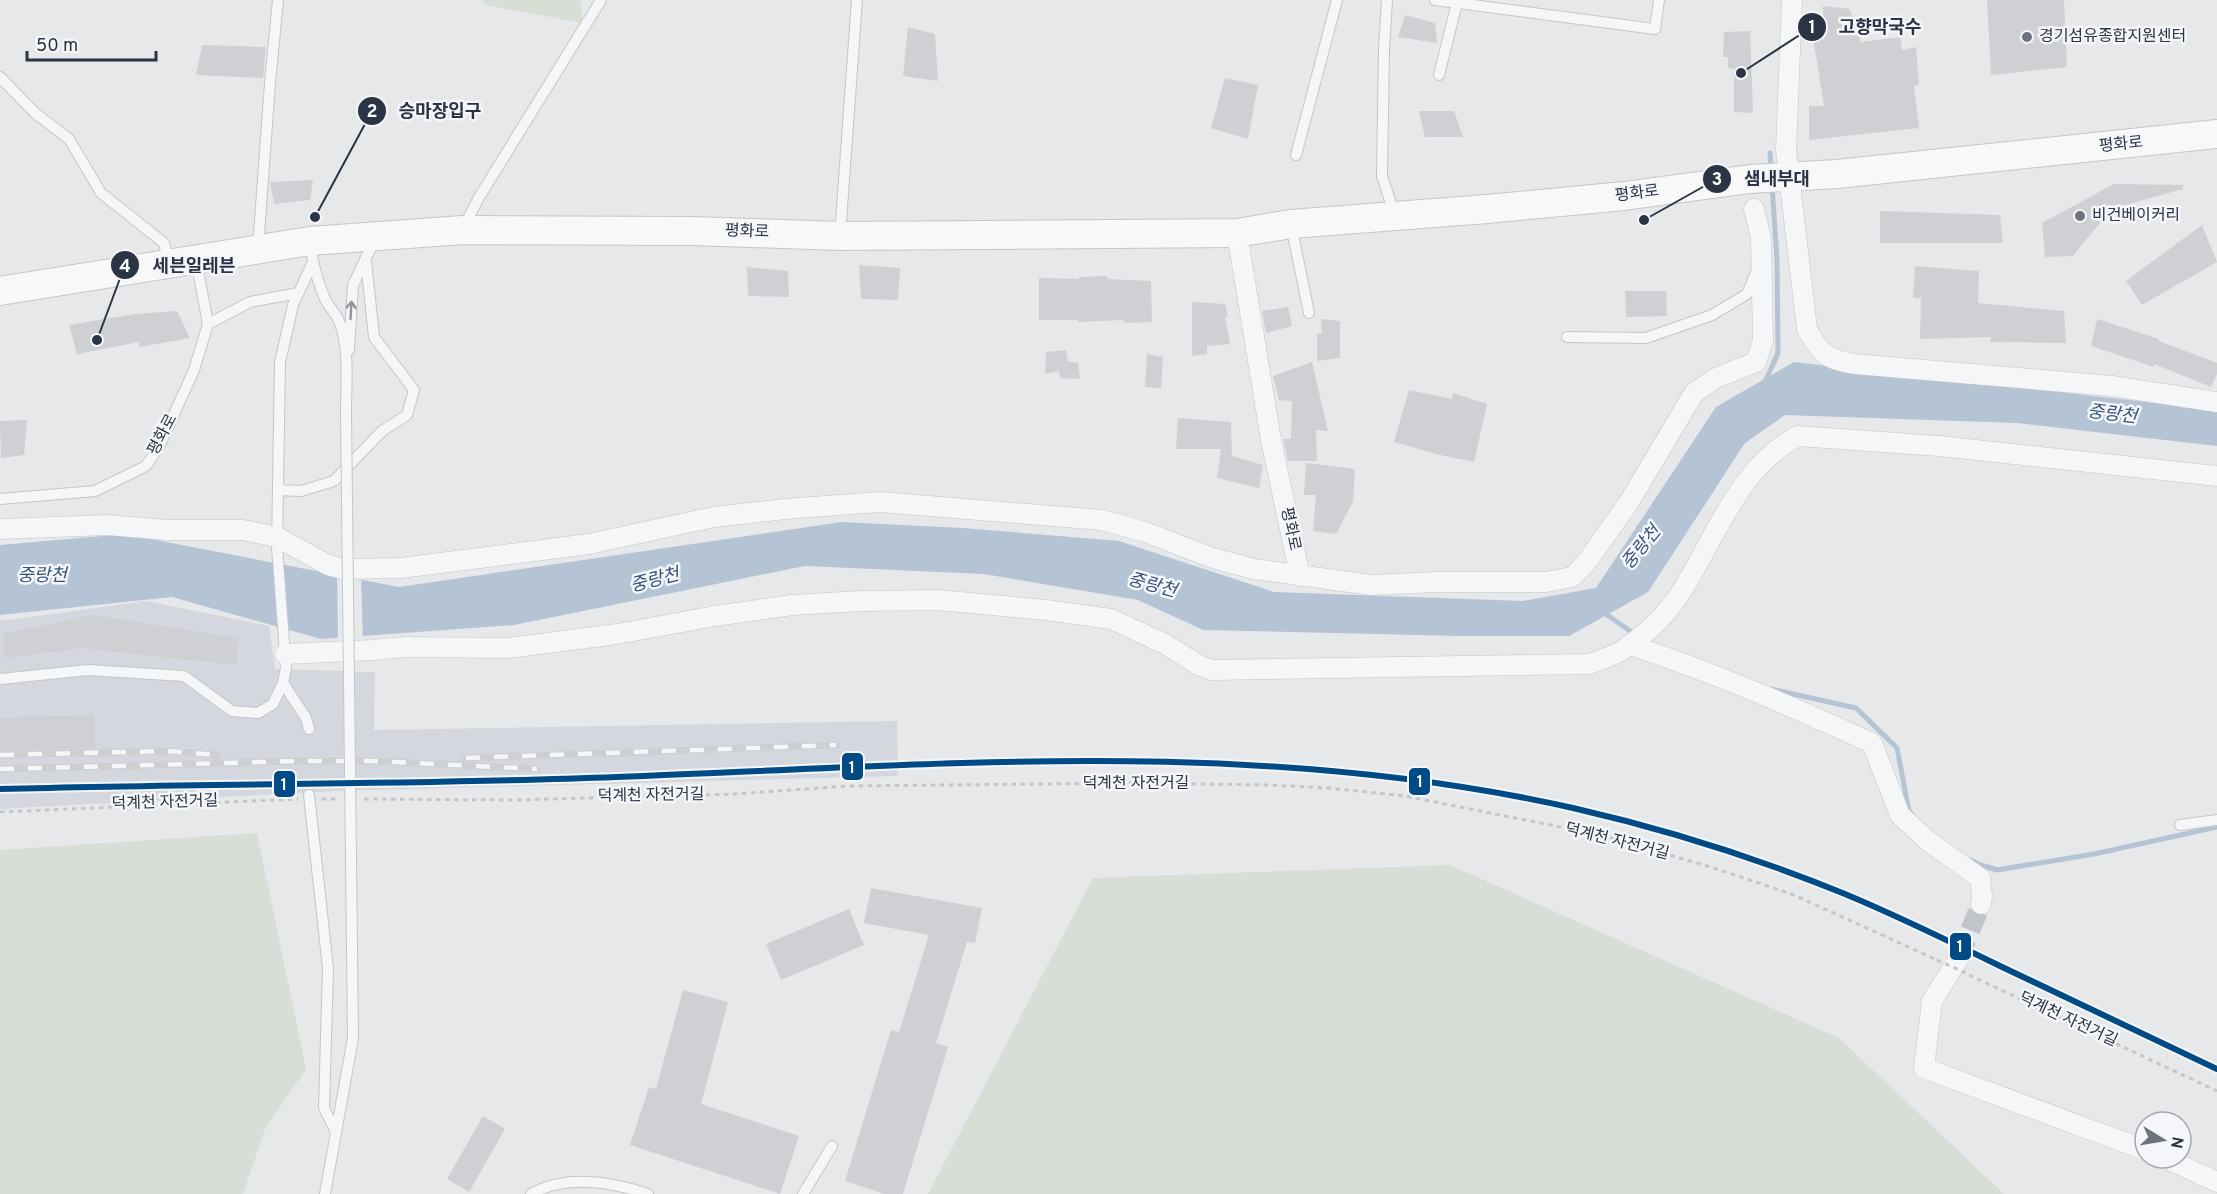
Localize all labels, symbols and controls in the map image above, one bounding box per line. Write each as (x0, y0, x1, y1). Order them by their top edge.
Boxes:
callout: 고향막국수 (1797, 9, 1934, 45)
text: 1 (1808, 17, 1816, 40)
text: 고향막국수 (1839, 17, 1921, 40)
scale bar (27, 24, 156, 62)
place label: 경기섬유종합지원센터 (2039, 27, 2186, 47)
marker: 경기섬유종합지원센터 (2020, 30, 2034, 44)
text: 50 m (36, 35, 78, 58)
callout: 승마장입구 (357, 93, 494, 129)
text: 2 (366, 101, 378, 124)
text: 승마장입구 (399, 101, 481, 124)
street label: 평화로 (2098, 133, 2144, 157)
callout: 샘내부대 (1702, 161, 1822, 197)
text: 3 (1712, 169, 1722, 192)
text: 샘내부대 (1744, 169, 1810, 192)
street label: 평화로 (1614, 181, 1660, 207)
place label: 비건베이커리 (2092, 206, 2180, 226)
marker: 비건베이커리 (2073, 209, 2087, 223)
street label: 평화로 (725, 221, 770, 243)
callout: 세븐일레븐 (110, 247, 247, 283)
text: 4 (119, 256, 131, 279)
text: 세븐일레븐 (153, 256, 235, 279)
one-way arrow (346, 301, 357, 321)
water label: 중랑천 (2086, 401, 2140, 430)
street label: 평화로 (144, 411, 182, 459)
street label: 평화로 (1276, 505, 1304, 553)
water label: 중랑천 (1617, 520, 1668, 575)
water label: 중랑천 (628, 563, 684, 598)
water label: 중랑천 (17, 565, 69, 588)
water label: 중랑천 (1125, 568, 1181, 604)
line badge: 1 (841, 752, 864, 781)
text: 1 (849, 759, 855, 779)
line badge: 1 (1408, 767, 1431, 796)
line badge: 1 (273, 770, 296, 798)
text: 1 (1417, 773, 1423, 793)
street label: 덕계천 자전거길 (1083, 774, 1189, 794)
text: 1 (281, 776, 287, 796)
street label: 덕계천 자전거길 (597, 785, 705, 807)
street label: 덕계천 자전거길 (111, 791, 219, 815)
street label: 덕계천 자전거길 (1563, 819, 1671, 865)
line badge: 1 (1949, 932, 1972, 961)
text: 1 (1957, 938, 1963, 958)
street label: 덕계천 자전거길 (2015, 988, 2121, 1052)
north arrow (2133, 1110, 2193, 1170)
text: N (2165, 1135, 2187, 1150)

